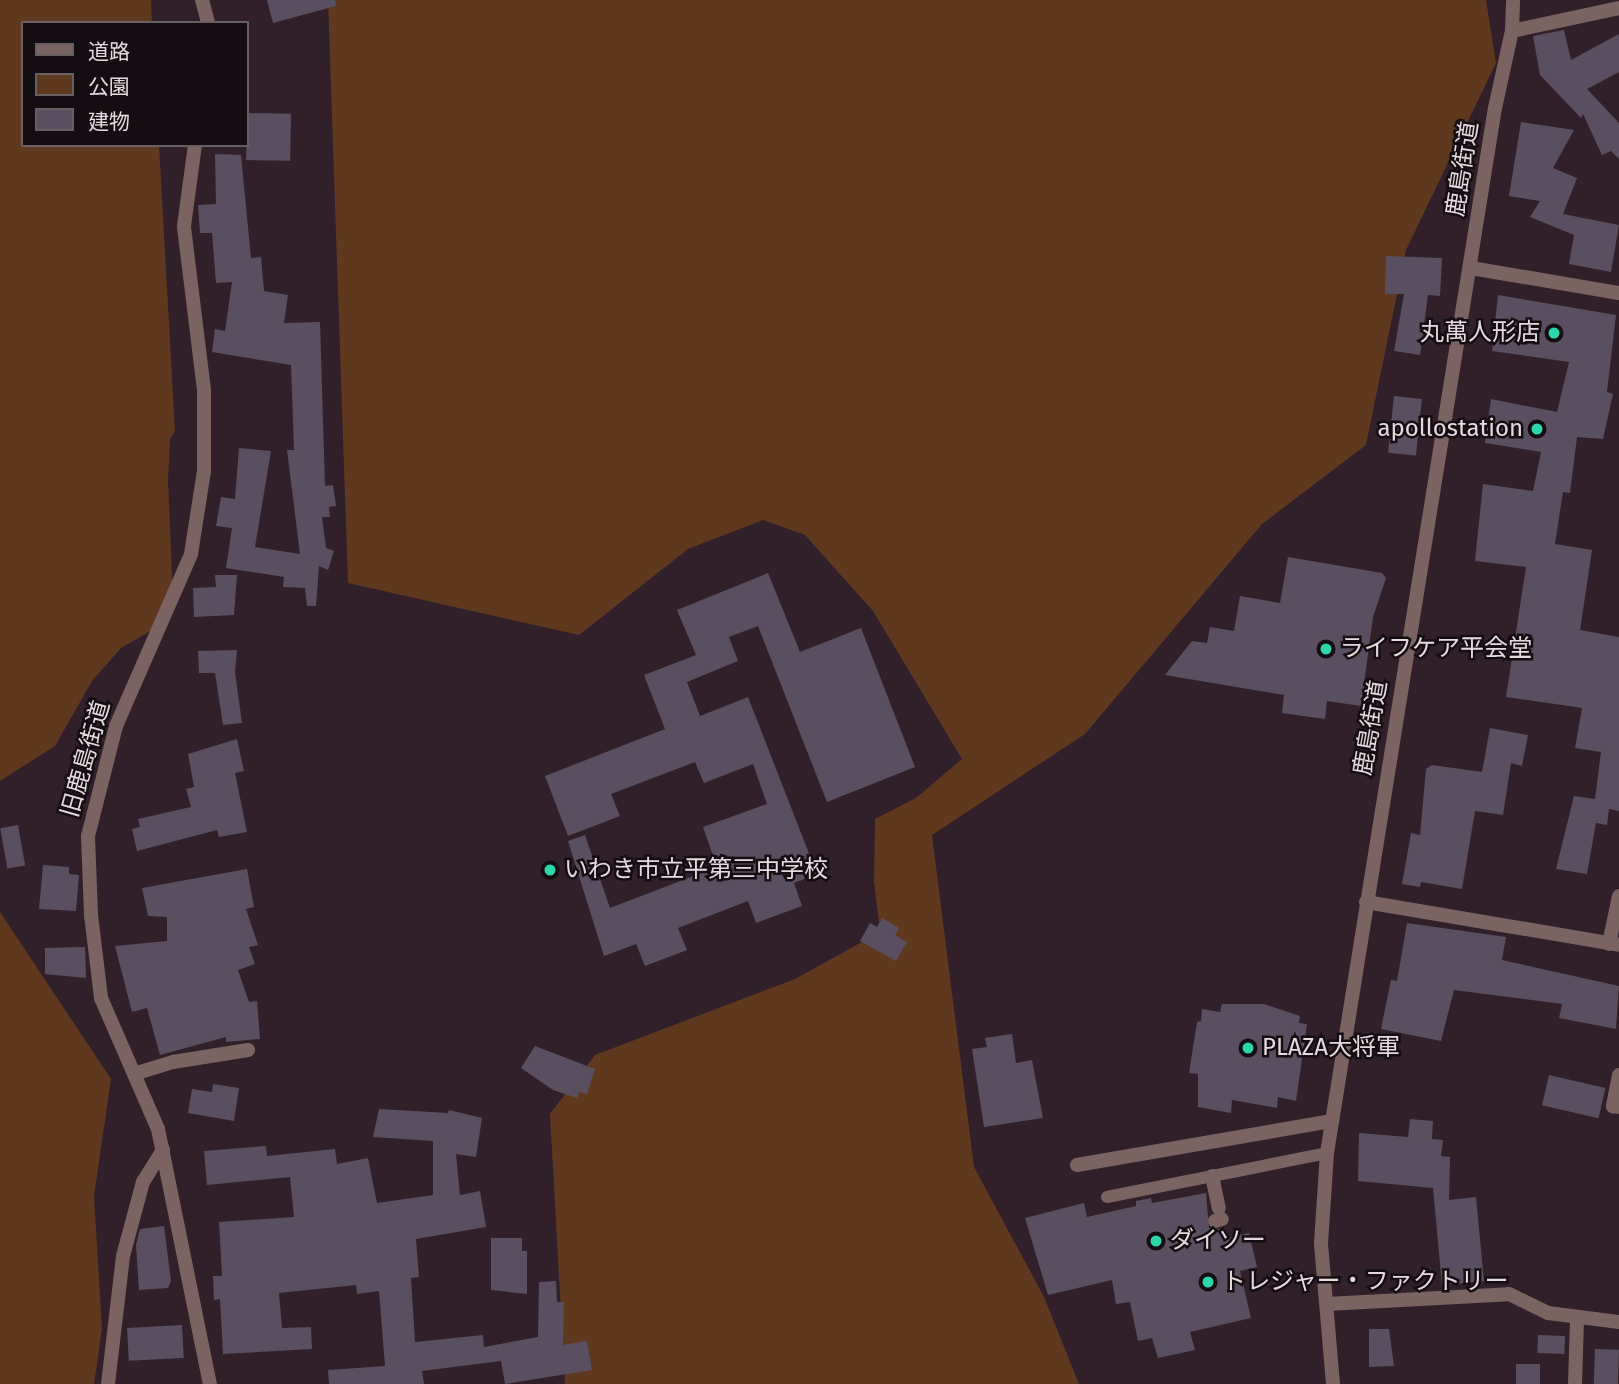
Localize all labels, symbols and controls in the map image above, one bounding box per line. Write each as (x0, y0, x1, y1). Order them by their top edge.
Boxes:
legend (21, 21, 248, 147)
text: 道路 (88, 39, 130, 65)
text: 公園 (88, 74, 130, 100)
text: 建物 (88, 109, 130, 135)
street label: 鹿島街道 (1441, 119, 1485, 219)
place label: 丸萬人形店 (1420, 319, 1540, 347)
marker: 丸萬人形店 (1546, 325, 1562, 341)
place label: apollostation (1377, 415, 1523, 443)
marker: apollostation (1529, 421, 1545, 437)
place label: ライフケア平会堂 (1340, 635, 1532, 663)
marker: ライフケア平会堂 (1318, 641, 1334, 657)
street label: 鹿島街道 (1348, 678, 1394, 778)
street label: 旧鹿島街道 (56, 697, 116, 821)
place label: いわき市立平第三中学校 (564, 856, 828, 884)
marker: いわき市立平第三中学校 (542, 862, 558, 878)
place label: PLAZA大将軍 (1262, 1034, 1400, 1062)
marker: PLAZA大将軍 (1240, 1040, 1256, 1056)
place label: ダイソー (1170, 1227, 1266, 1255)
marker: ダイソー (1148, 1233, 1164, 1249)
place label: トレジャー・ファクトリー (1222, 1268, 1510, 1296)
marker: トレジャー・ファクトリー (1200, 1274, 1216, 1290)

